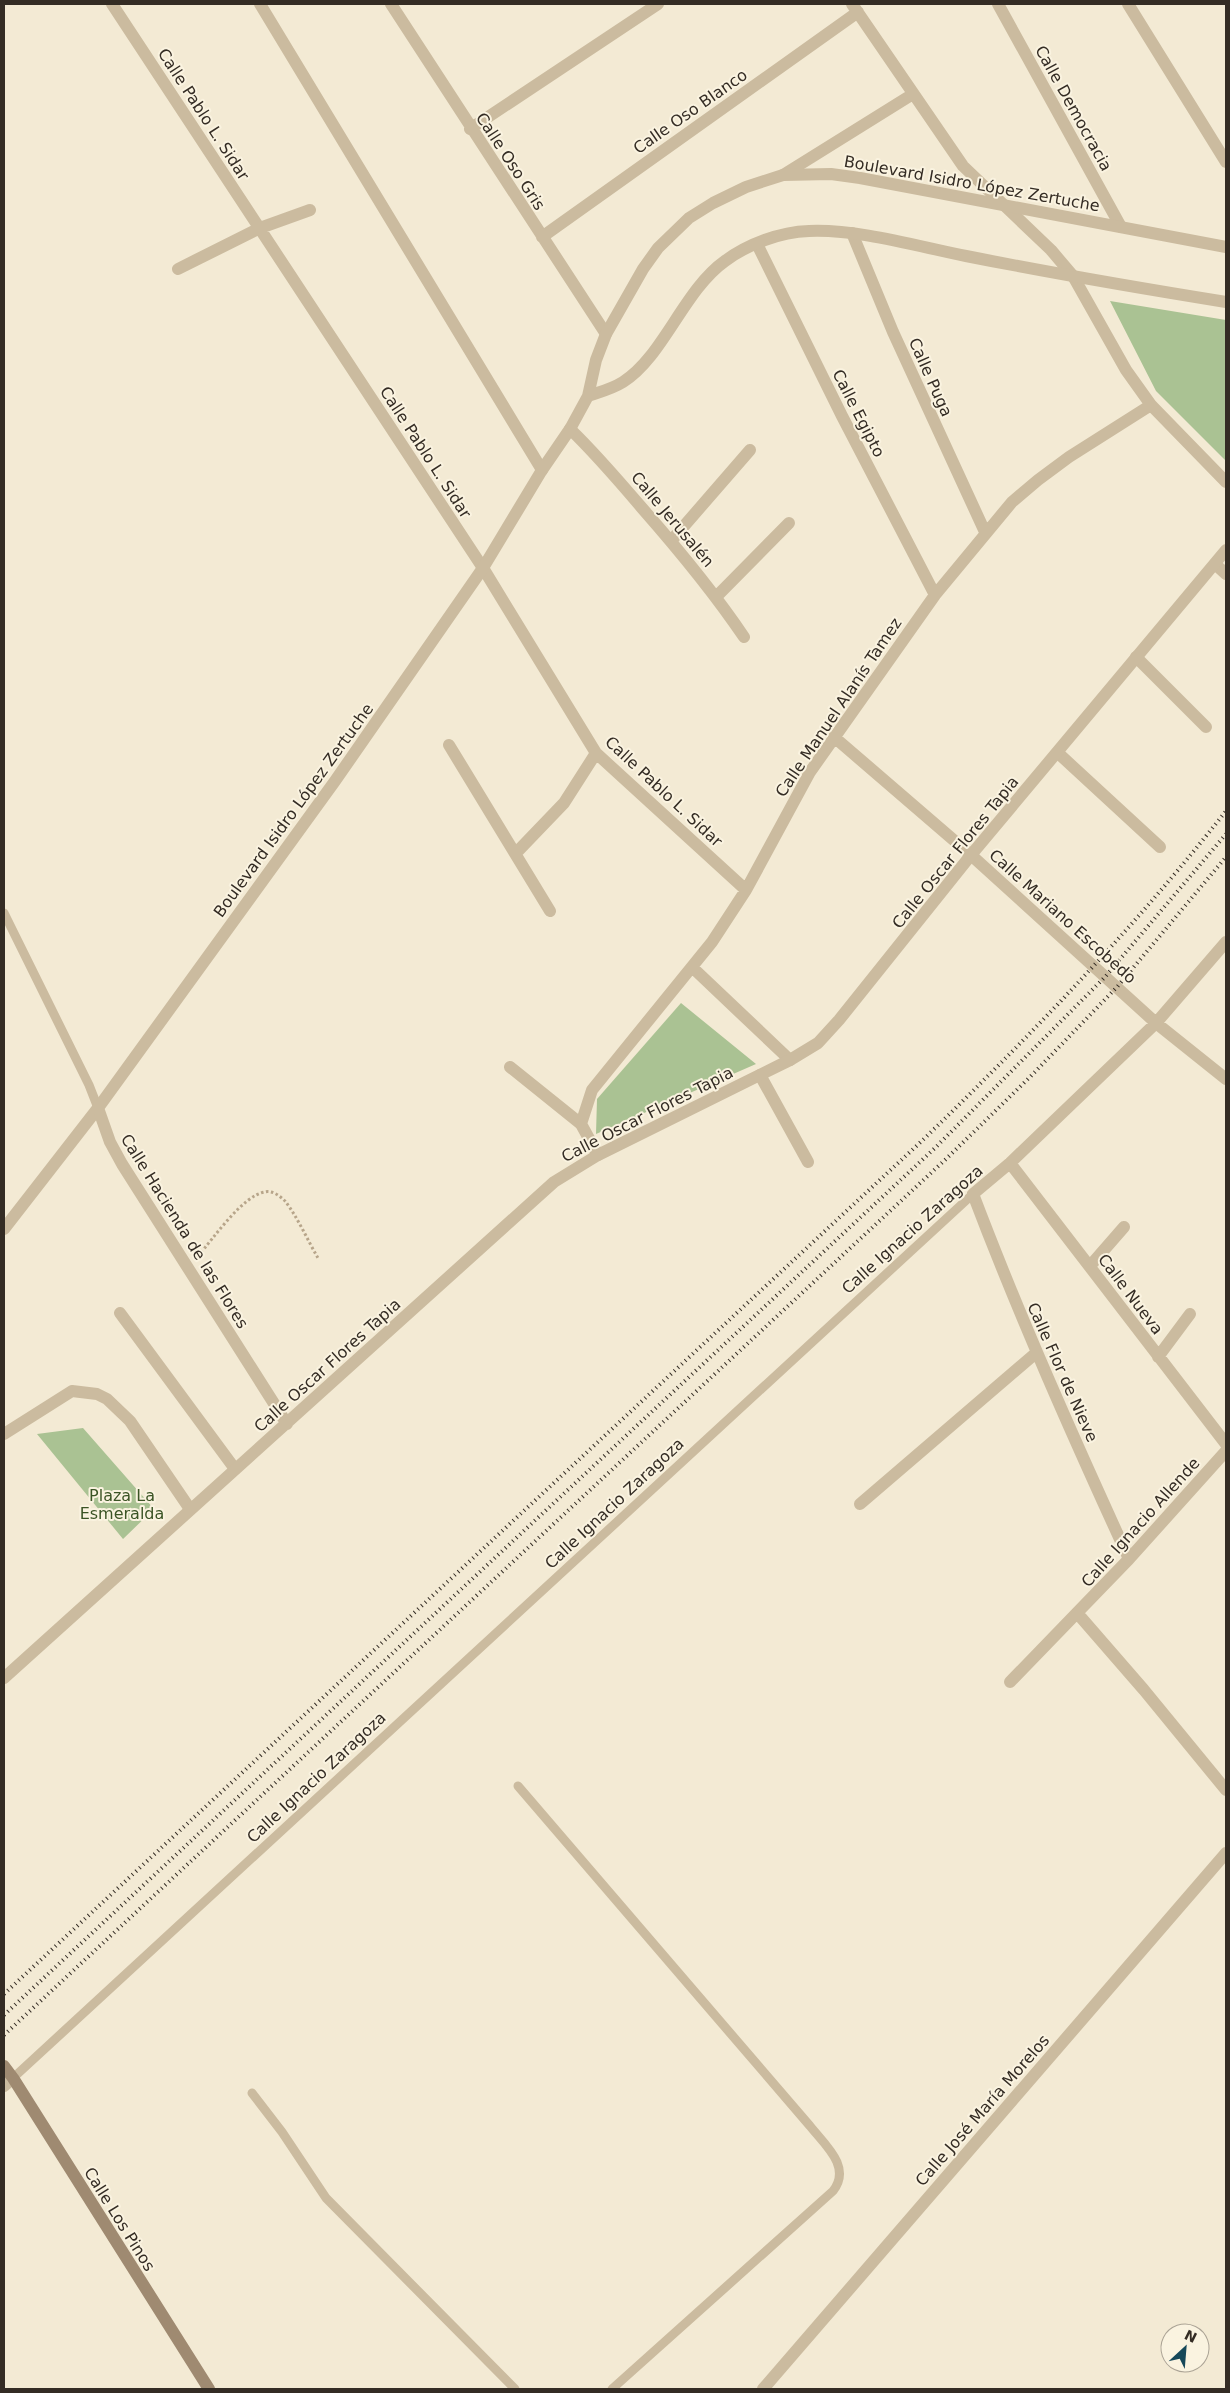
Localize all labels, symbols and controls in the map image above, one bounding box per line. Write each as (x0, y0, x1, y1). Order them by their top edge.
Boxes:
street label: Calle Democracia (1031, 42, 1116, 174)
street label: Calle Pablo L. Sidar (154, 45, 254, 184)
street label: Calle Oso Blanco (630, 65, 751, 158)
street label: Calle Oso Gris (472, 109, 549, 214)
street label: Boulevard Isidro López Zertuche (843, 152, 1101, 215)
street label: Calle Puga (905, 335, 956, 420)
street label: Calle Egipto (828, 366, 889, 460)
street label: Calle Pablo L. Sidar (376, 383, 476, 522)
street label: Calle Jerusalén (627, 468, 718, 571)
street label: Calle Manuel Alanís Tamez (771, 614, 906, 800)
street label: Boulevard Isidro López Zertuche (210, 700, 377, 921)
street label: Calle Pablo L. Sidar (601, 732, 726, 851)
street label: Calle Oscar Flores Tapia (888, 772, 1023, 932)
street label: Calle Mariano Escobedo (985, 845, 1140, 987)
street label: Calle Oscar Flores Tapia (558, 1063, 736, 1166)
street label: Calle Hacienda de las Flores (117, 1131, 252, 1332)
street label: Calle Ignacio Zaragoza (838, 1161, 987, 1298)
street label: Calle Nueva (1094, 1250, 1167, 1338)
street label: Calle Oscar Flores Tapia (250, 1295, 404, 1436)
street label: Calle Flor de Nieve (1023, 1300, 1102, 1445)
street label: Calle Ignacio Zaragoza (541, 1434, 688, 1573)
street label: Calle Ignacio Allende (1077, 1454, 1203, 1591)
park label: Plaza La Esmeralda (80, 1486, 164, 1523)
street label: Calle Ignacio Zaragoza (243, 1708, 390, 1847)
street label: Calle José María Morelos (911, 2031, 1053, 2190)
street label: Calle Los Pinos (80, 2164, 159, 2275)
north arrow (1160, 2323, 1210, 2373)
text: N (1182, 2327, 1199, 2346)

